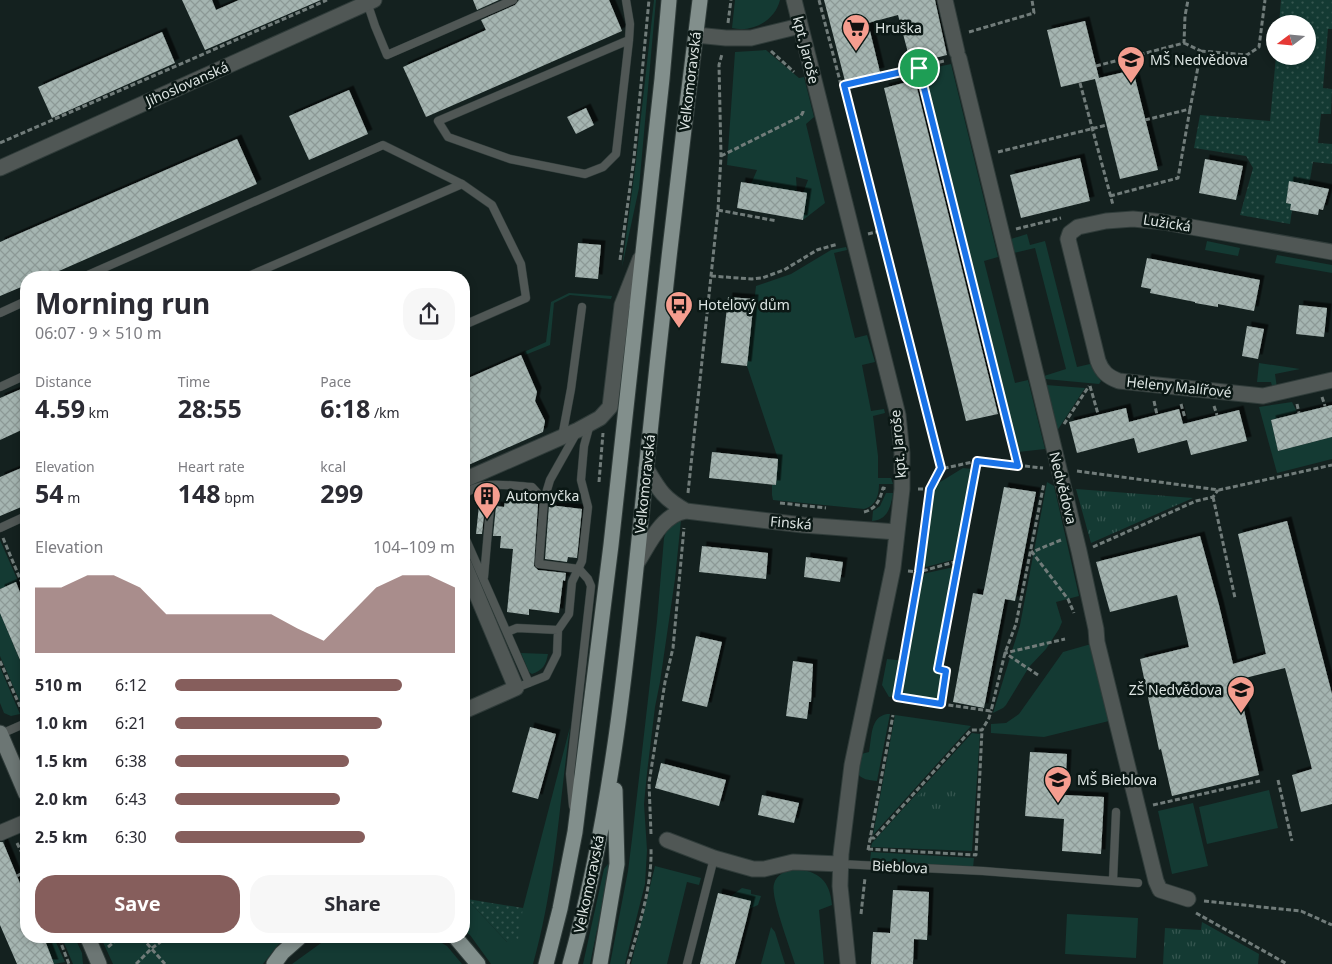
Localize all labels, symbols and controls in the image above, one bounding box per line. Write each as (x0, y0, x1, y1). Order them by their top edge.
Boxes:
supermarket icon: Hruška (841, 13, 871, 52)
street label: kpt. Jaroše (789, 14, 824, 86)
north arrow (1266, 15, 1316, 65)
map controls (1266, 15, 1316, 65)
place label: Hruška (875, 18, 922, 37)
street label: Velkomoravská (674, 30, 705, 132)
school or university icon: MŠ Nedvědova (1116, 45, 1146, 84)
pin (898, 47, 940, 89)
place label: MŠ Nedvědova (1150, 50, 1248, 69)
icon: arrive (905, 54, 933, 82)
street label: Jihoslovanská (141, 57, 231, 111)
street label: Lužická (1142, 209, 1192, 236)
text: Morning run (35, 284, 210, 322)
button: share (403, 288, 455, 340)
bus stop icon: Hotelový dům (664, 290, 694, 329)
place label: Hotelový dům (698, 295, 790, 314)
text: 06:07 · 9 × 510 m (35, 322, 162, 344)
text: Distance (35, 372, 92, 391)
text: Time (178, 372, 210, 391)
text: Pace (320, 372, 351, 391)
street label: Heleny Malířové (1126, 372, 1233, 401)
text: 4.59 (35, 391, 85, 425)
text: 28:55 (178, 391, 242, 425)
text: 6:18 (320, 391, 370, 425)
text: km (85, 403, 109, 422)
text: /km (370, 403, 400, 422)
street label: kpt. Jaroše (885, 409, 910, 479)
street label: Velkomoravská (630, 433, 659, 534)
street label: Nedvědova (1045, 450, 1082, 526)
text: Elevation (35, 457, 95, 476)
text: Heart rate (178, 457, 245, 476)
text: kcal (320, 457, 346, 476)
text: 54 (35, 476, 64, 510)
text: 148 (178, 476, 221, 510)
text: 299 (320, 476, 363, 510)
building icon: Automyčka (472, 481, 502, 520)
place label: Automyčka (506, 486, 579, 505)
text: m (64, 488, 80, 507)
text: bpm (221, 488, 255, 507)
street label: Finská (770, 511, 813, 534)
text: Elevation (35, 536, 103, 558)
text: 104–109 m (373, 536, 455, 558)
text: 510 m (35, 674, 82, 696)
text: 6:12 (115, 674, 147, 696)
school or university icon: ZŠ Nedvědova (1226, 675, 1256, 714)
place label: ZŠ Nedvědova (1129, 680, 1222, 699)
text: 1.0 km (35, 712, 87, 734)
text: 6:21 (115, 712, 147, 734)
text: 1.5 km (35, 750, 87, 772)
text: 6:38 (115, 750, 147, 772)
school or university icon: MŠ Bieblova (1043, 765, 1073, 804)
place label: MŠ Bieblova (1077, 770, 1157, 789)
text: 2.0 km (35, 788, 87, 810)
text: 6:43 (115, 788, 147, 810)
text: 2.5 km (35, 826, 87, 848)
text: 6:30 (115, 826, 147, 848)
street label: Velkomoravská (569, 833, 608, 935)
street label: Bieblova (872, 856, 928, 877)
button: Save (35, 875, 240, 933)
button: Share (250, 875, 455, 933)

